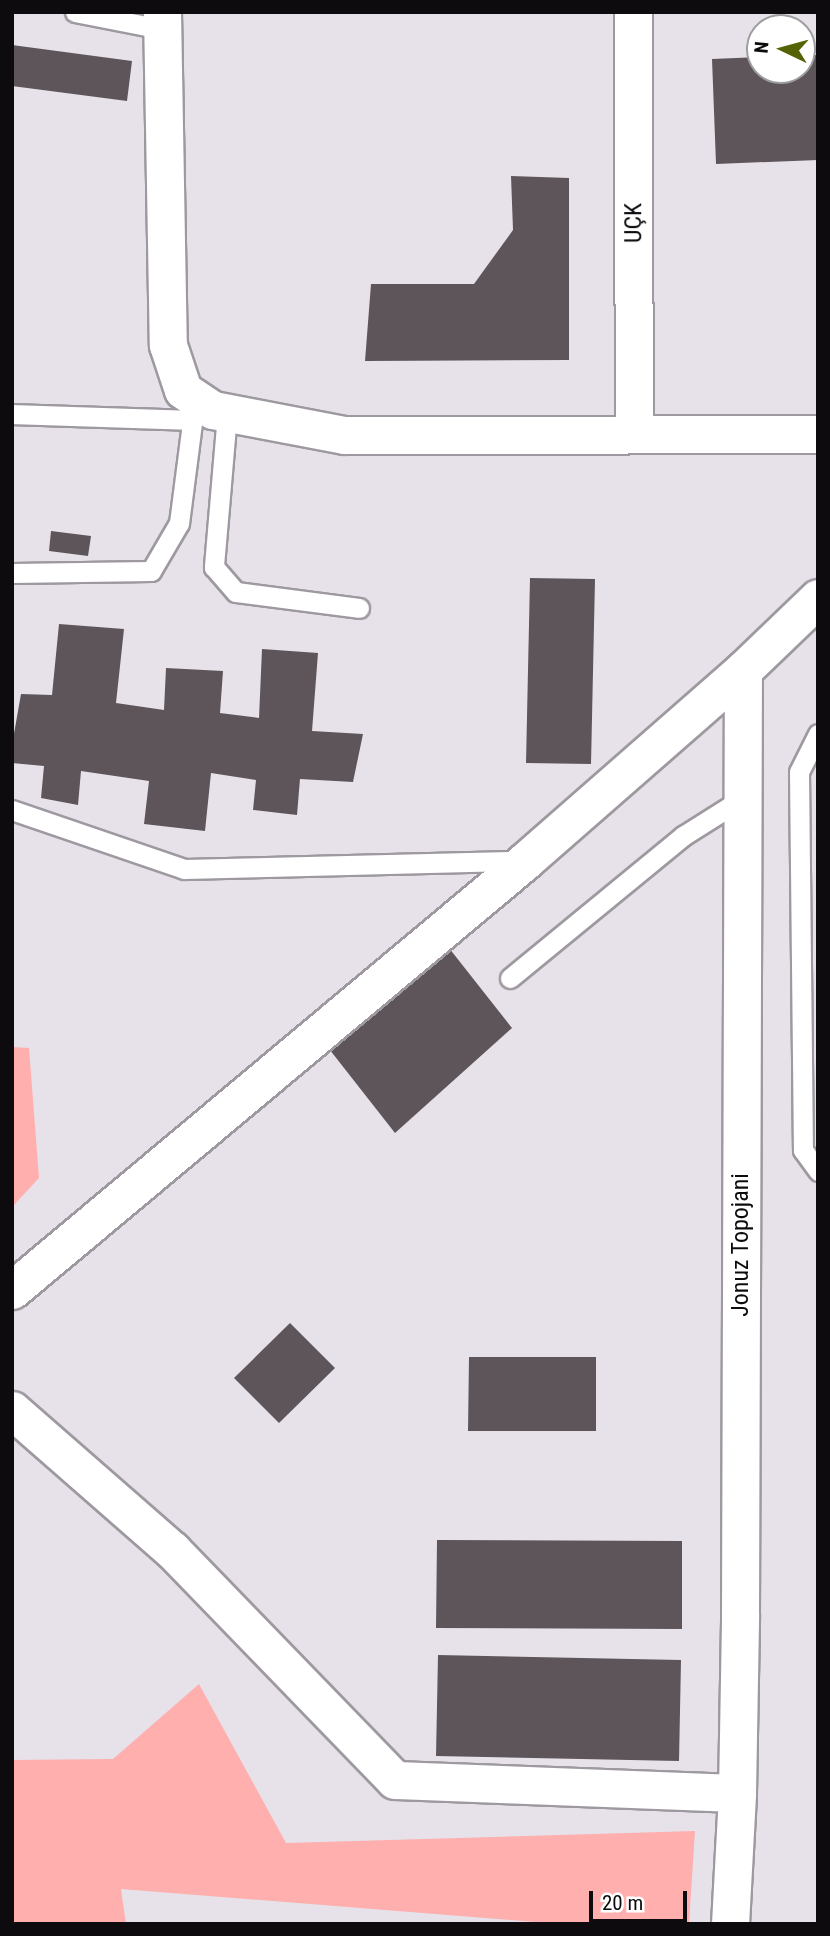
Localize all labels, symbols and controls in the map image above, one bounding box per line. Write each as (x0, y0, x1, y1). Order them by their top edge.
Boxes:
north arrow (746, 14, 816, 84)
text: N (750, 41, 774, 54)
street label: UÇK (620, 203, 648, 243)
street label: Jonuz Topojani (727, 1173, 755, 1317)
scale bar (592, 1876, 690, 1920)
text: 20 m (602, 1891, 643, 1915)

